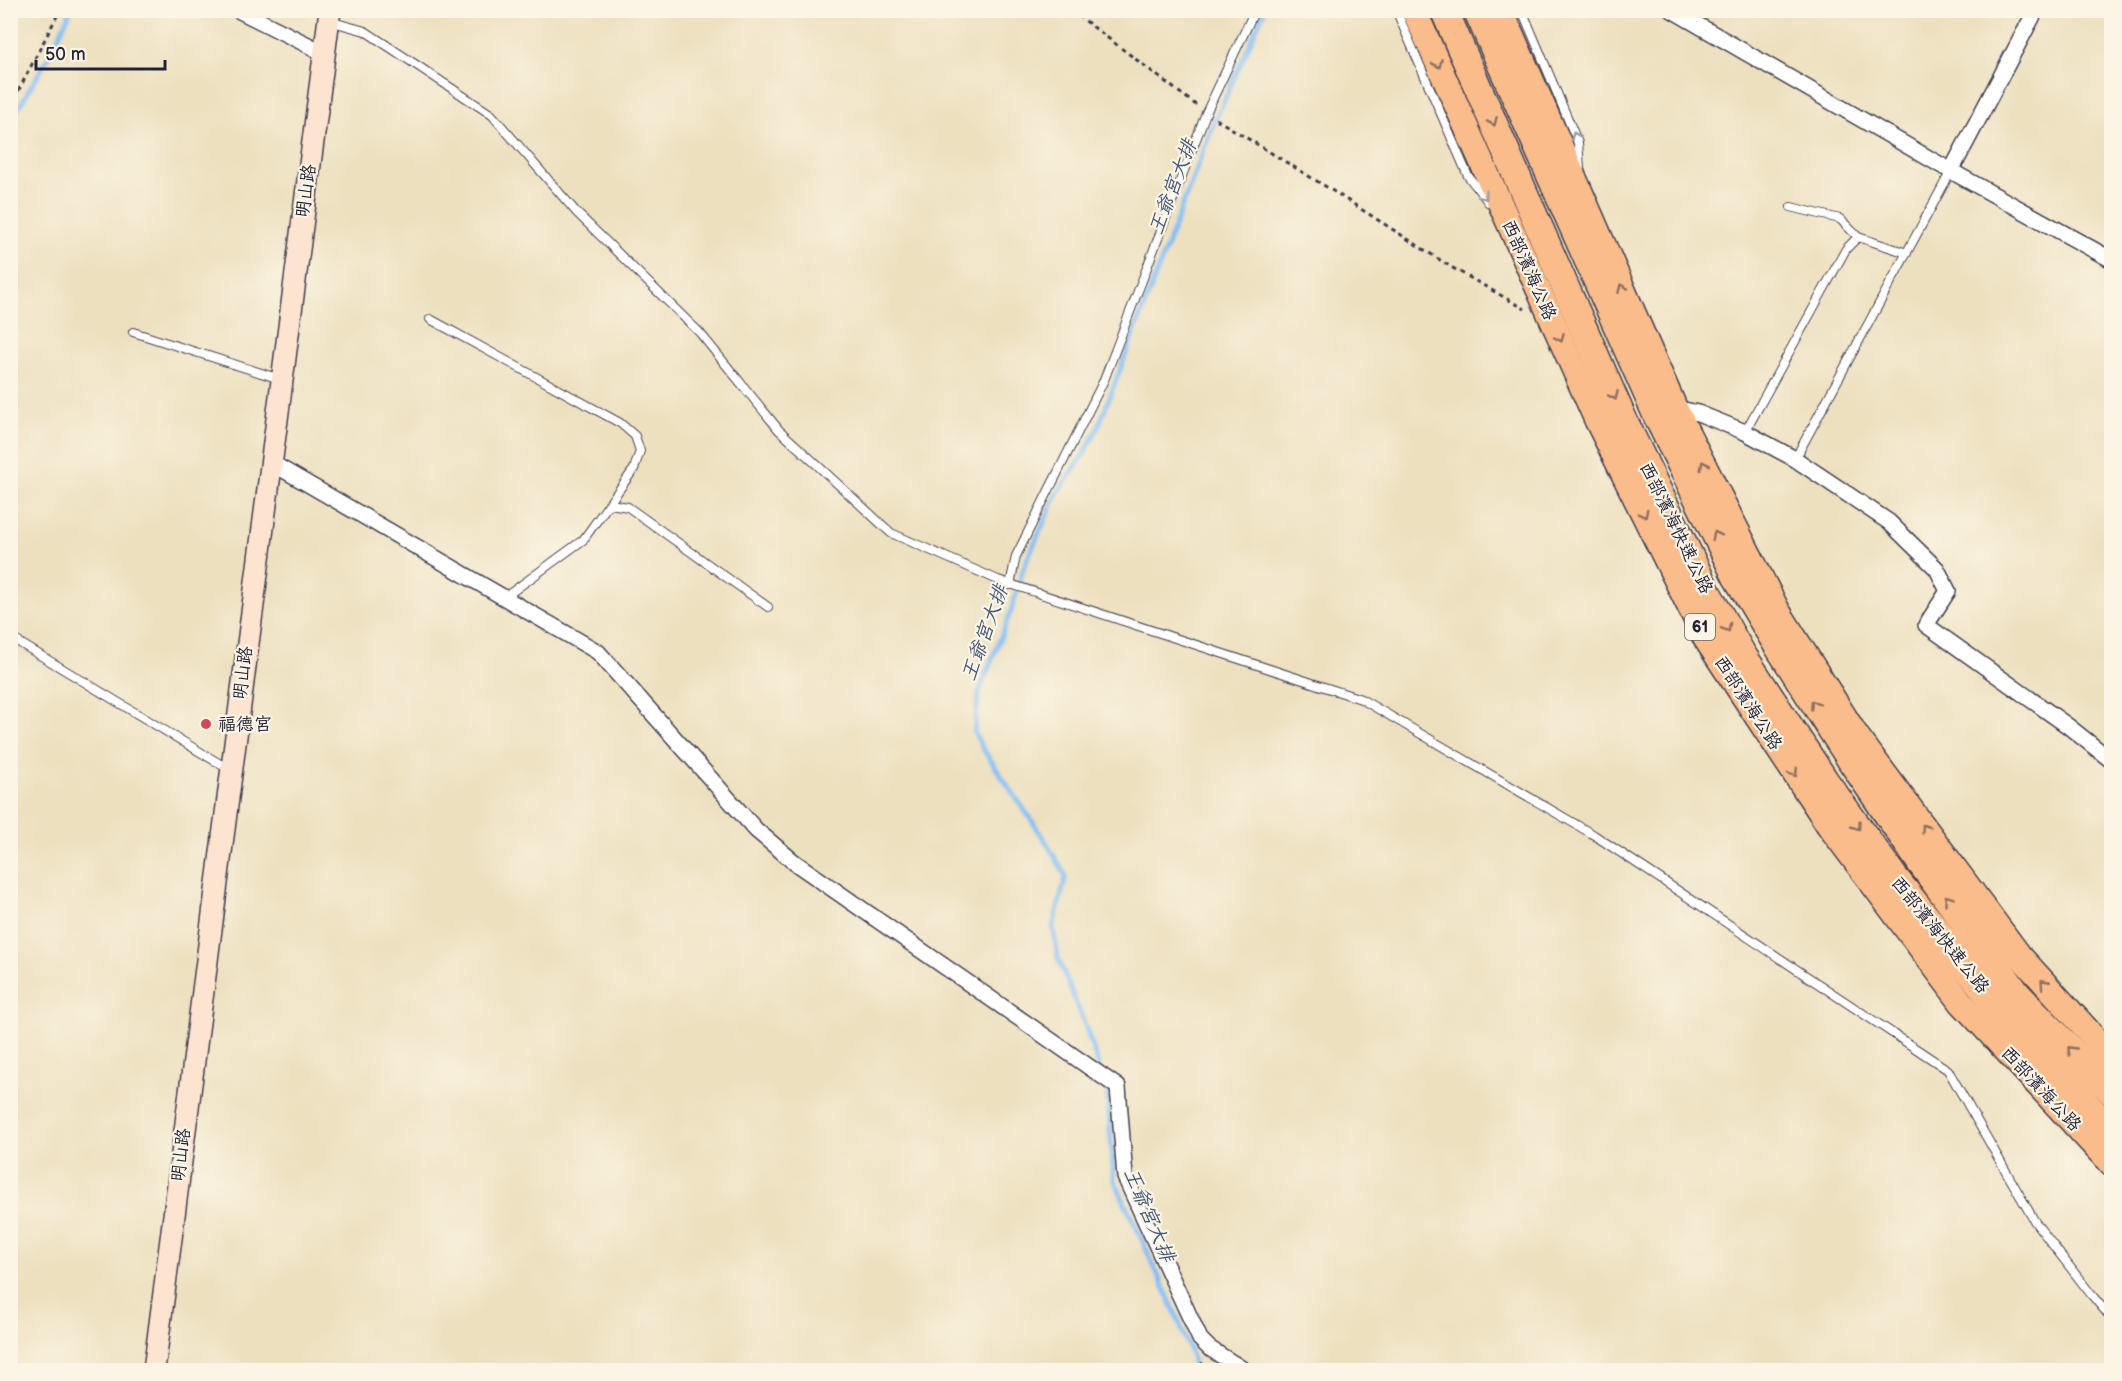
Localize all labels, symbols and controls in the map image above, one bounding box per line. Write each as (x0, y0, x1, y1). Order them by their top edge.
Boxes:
scale bar (36, 33, 165, 71)
text: 50 m (45, 44, 86, 65)
one-way arrow (1431, 58, 1443, 69)
one-way arrow (1485, 115, 1497, 126)
one-way arrow (1570, 131, 1582, 142)
water label: 王爺宮大排 (1144, 134, 1203, 238)
street label: 明山路 (292, 163, 320, 219)
one-way arrow (1476, 189, 1487, 200)
street label: 西部濱海公路 (1497, 216, 1561, 324)
one-way arrow (1617, 284, 1629, 295)
one-way arrow (1552, 332, 1564, 343)
one-way arrow (1606, 390, 1618, 401)
street label: 西部濱海快速公路 (1635, 459, 1717, 597)
one-way arrow (1699, 461, 1711, 472)
one-way arrow (1636, 508, 1648, 519)
one-way arrow (1712, 531, 1724, 542)
water label: 王爺宮大排 (957, 580, 1014, 684)
road number: 61 (1685, 614, 1715, 640)
one-way arrow (1720, 622, 1732, 632)
street label: 明山路 (229, 645, 257, 701)
street label: 西部濱海公路 (1710, 652, 1786, 754)
one-way arrow (1811, 699, 1822, 710)
place label: 福德宮 (218, 714, 272, 735)
marker: 福德宮 (199, 717, 213, 731)
one-way arrow (1787, 766, 1798, 777)
one-way arrow (1850, 819, 1861, 830)
one-way arrow (1921, 824, 1932, 835)
street label: 西部濱海快速公路 (1887, 872, 1993, 998)
one-way arrow (1944, 895, 1955, 906)
one-way arrow (2040, 979, 2051, 989)
street label: 西部濱海公路 (1996, 1042, 2086, 1136)
one-way arrow (2067, 1046, 2078, 1057)
street label: 明山路 (167, 1127, 195, 1183)
water label: 王爺宮大排 (1118, 1164, 1180, 1268)

